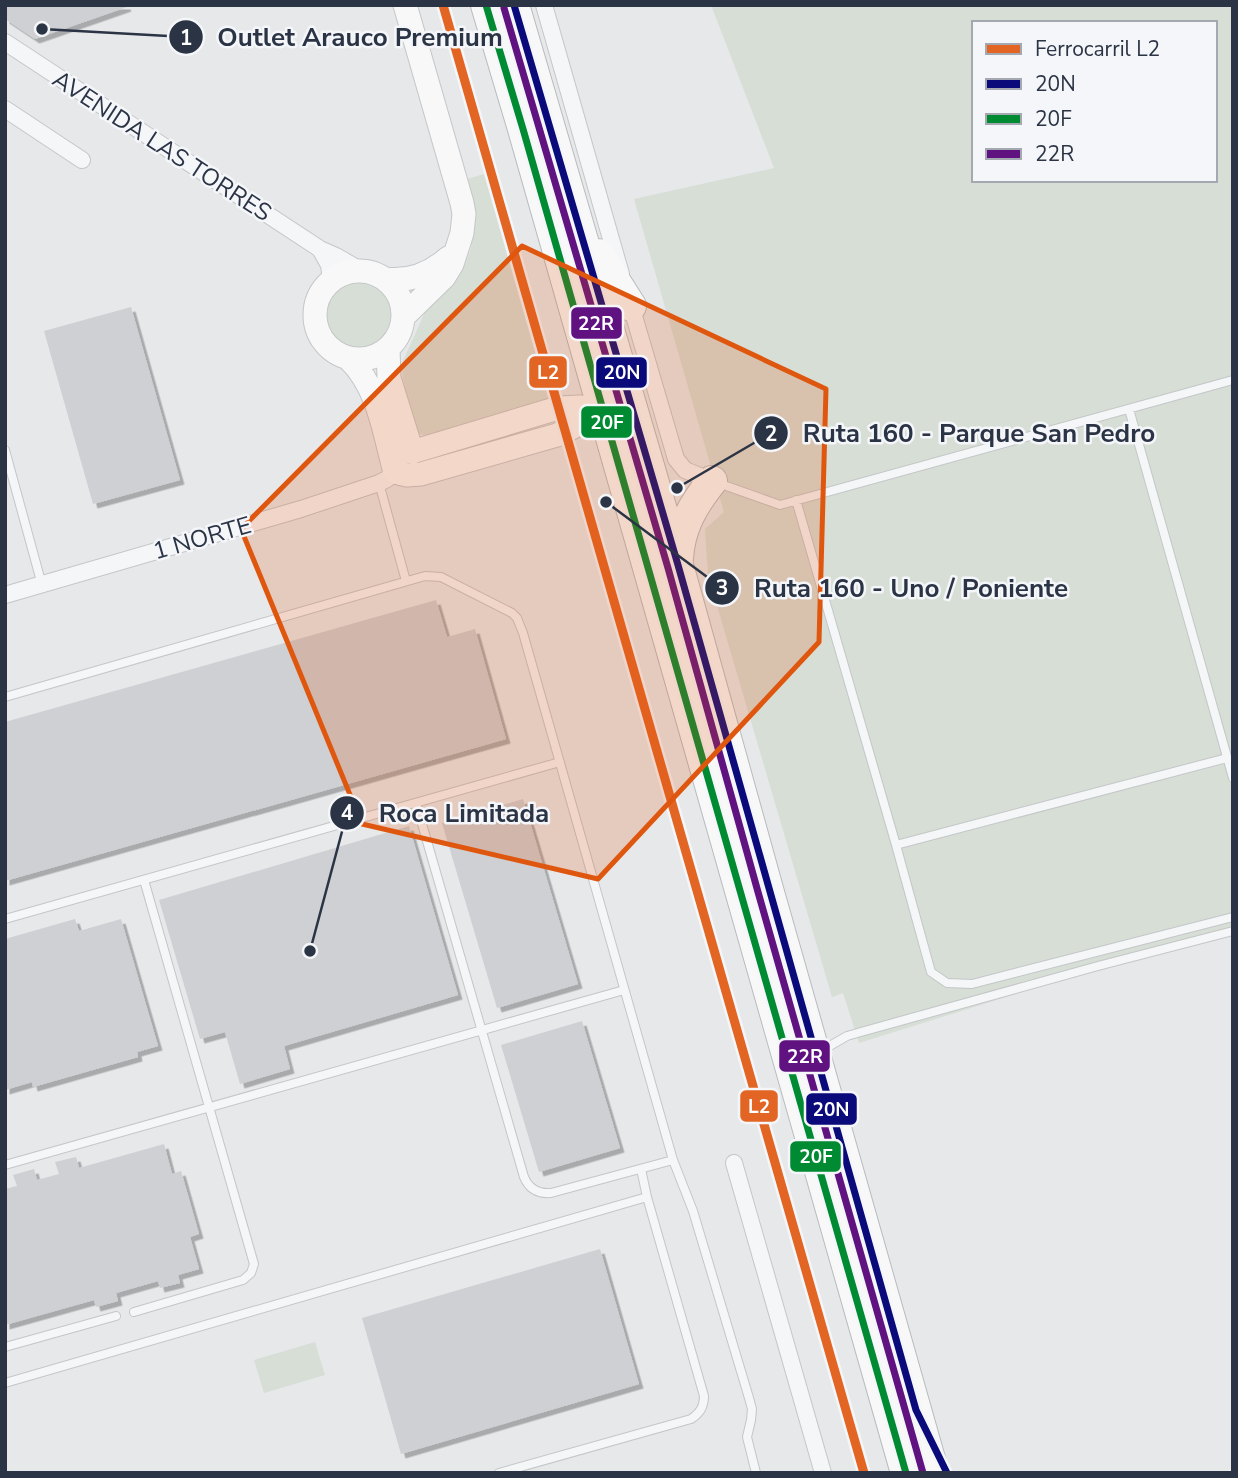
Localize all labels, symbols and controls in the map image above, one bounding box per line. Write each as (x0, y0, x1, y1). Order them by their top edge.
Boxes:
callout: Outlet Arauco Premium (168, 14, 517, 61)
text: Outlet Arauco Premium (217, 20, 503, 55)
legend (972, 21, 1217, 182)
text: 1 (180, 24, 192, 52)
text: Ferrocarril L2 (1035, 35, 1160, 63)
street label: AVENIDA LAS TORRES (46, 63, 278, 229)
text: 20N (1035, 70, 1076, 98)
text: 20F (1035, 105, 1072, 133)
text: 22R (1035, 140, 1074, 168)
line badge: 22R (570, 306, 623, 340)
text: 22R (578, 311, 614, 337)
line badge: L2 (528, 355, 568, 389)
line badge: 20N (595, 356, 648, 389)
text: L2 (537, 360, 559, 386)
text: 20N (603, 360, 641, 386)
line badge: 20F (580, 405, 633, 439)
text: 20F (590, 410, 624, 436)
callout: Ruta 160 - Parque San Pedro (754, 410, 1169, 457)
text: Ruta 160 - Parque San Pedro (803, 416, 1155, 451)
text: 2 (765, 420, 777, 448)
street label: 1 NORTE (149, 509, 255, 567)
callout: Ruta 160 - Uno / Poniente (704, 565, 1082, 612)
text: Ruta 160 - Uno / Poniente (754, 571, 1068, 606)
text: 3 (716, 574, 728, 602)
callout: Roca Limitada (330, 790, 564, 837)
text: Roca Limitada (379, 796, 549, 831)
text: 4 (341, 799, 354, 827)
line badge: 22R (778, 1039, 831, 1073)
text: 22R (787, 1044, 823, 1070)
line badge: L2 (739, 1089, 779, 1123)
line badge: 20N (805, 1092, 858, 1126)
text: L2 (748, 1094, 770, 1120)
text: 20N (812, 1097, 850, 1123)
line badge: 20F (789, 1140, 842, 1173)
text: 20F (799, 1144, 833, 1170)

